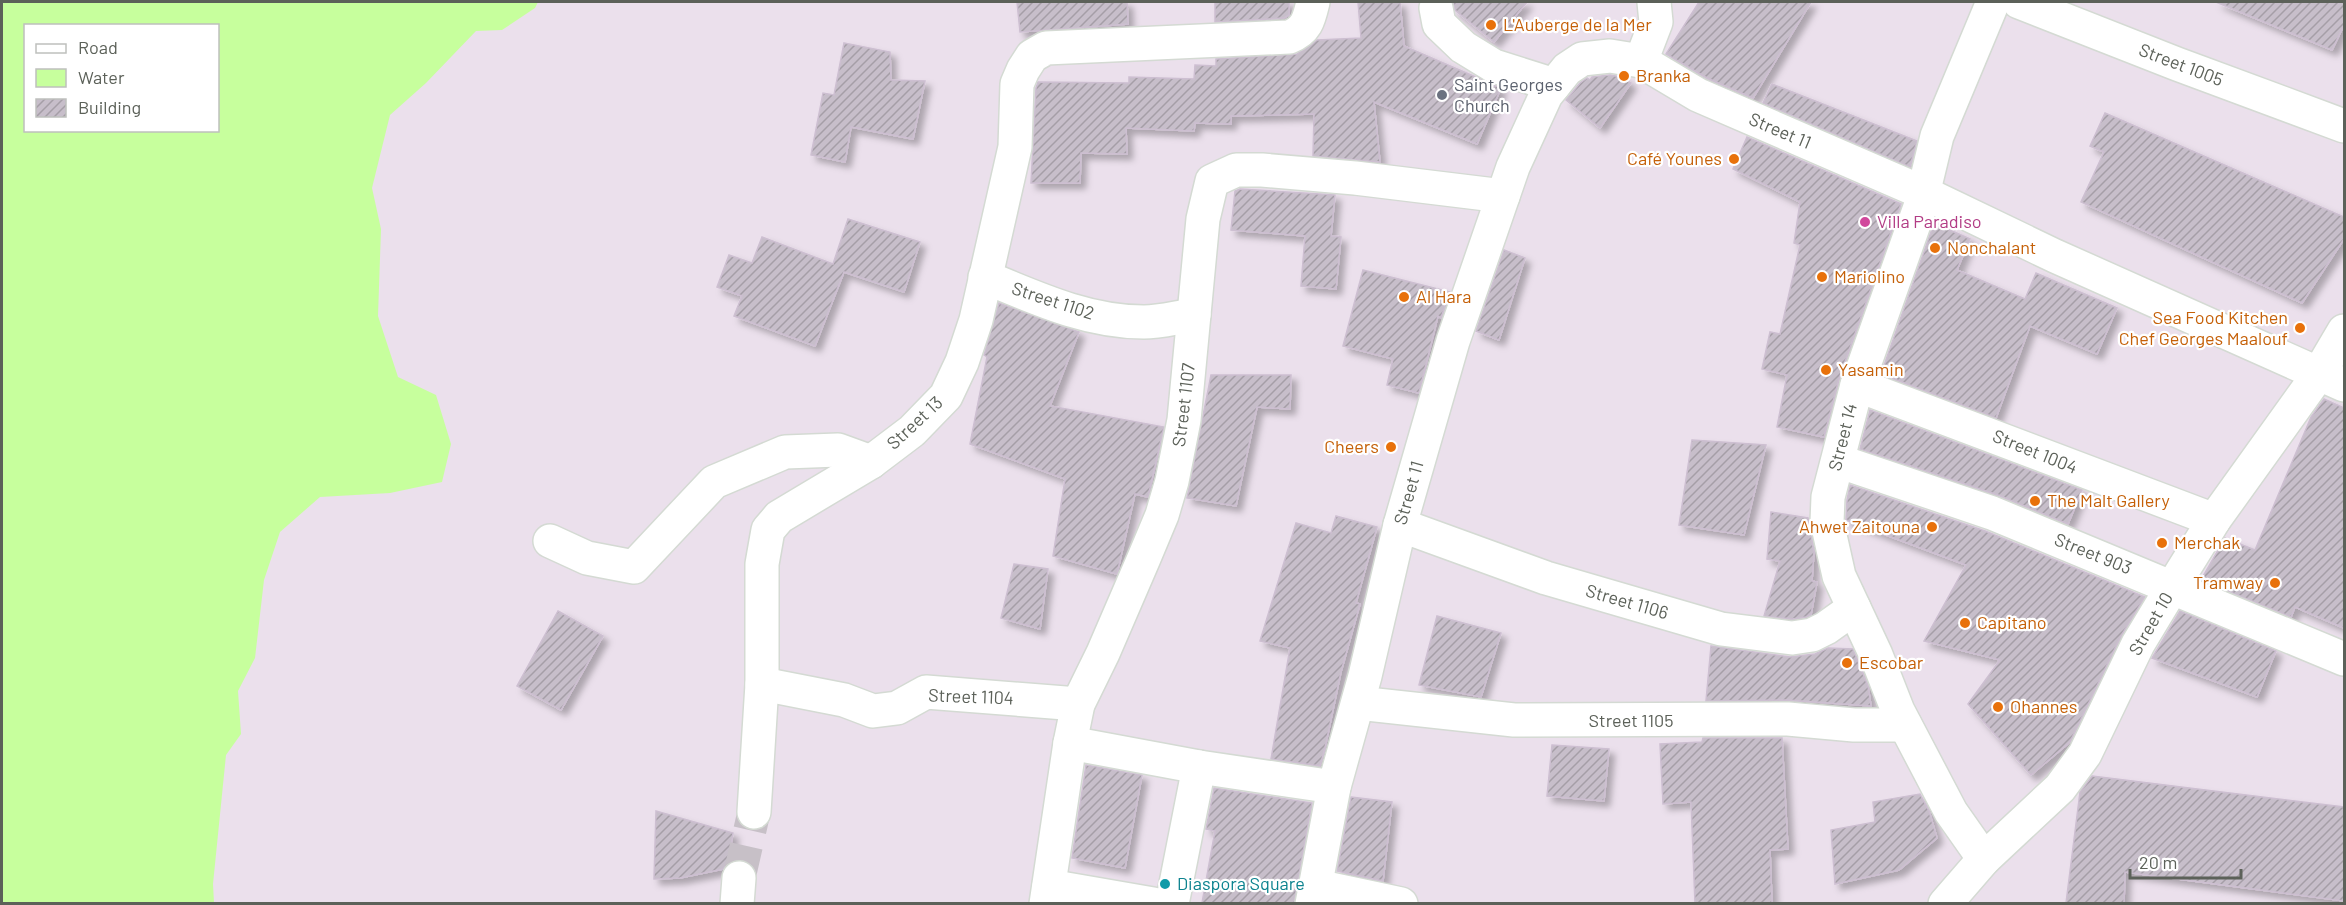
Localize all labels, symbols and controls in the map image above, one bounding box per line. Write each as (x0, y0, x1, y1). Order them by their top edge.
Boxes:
place label: L'Auberge de la Mer (1503, 13, 1652, 35)
marker: L'Auberge de la Mer (1484, 18, 1498, 32)
legend (24, 24, 219, 132)
text: Road (78, 36, 118, 58)
street label: Street 1005 (2136, 38, 2227, 90)
place label: Branka (1636, 64, 1691, 86)
text: Water (78, 66, 125, 88)
marker: Branka (1617, 69, 1631, 83)
place label: Saint Georges Church (1454, 73, 1563, 116)
marker: Saint Georges Church (1435, 88, 1449, 102)
text: Building (78, 96, 141, 118)
street label: Street 11 (1746, 107, 1815, 153)
place label: Café Younes (1627, 147, 1722, 169)
marker: Café Younes (1727, 152, 1741, 166)
place label: Villa Paradiso (1877, 210, 1982, 232)
marker: Villa Paradiso (1858, 215, 1872, 229)
place label: Nonchalant (1947, 236, 2036, 258)
marker: Nonchalant (1928, 241, 1942, 255)
place label: Mariolino (1834, 265, 1905, 287)
marker: Mariolino (1815, 270, 1829, 284)
street label: Street 1102 (1009, 276, 1097, 324)
place label: Al Hara (1416, 285, 1471, 307)
marker: Al Hara (1397, 290, 1411, 304)
place label: Sea Food Kitchen Chef Georges Maalouf (2119, 306, 2288, 349)
marker: Sea Food Kitchen Chef Georges Maalouf (2293, 321, 2307, 335)
place label: Yasamin (1838, 358, 1904, 380)
street label: Street 1107 (1167, 361, 1199, 448)
marker: Yasamin (1819, 363, 1833, 377)
street label: Street 13 (882, 391, 947, 454)
street label: Street 14 (1823, 401, 1861, 473)
street label: Street 1004 (1990, 424, 2081, 478)
place label: Cheers (1324, 435, 1379, 457)
marker: Cheers (1384, 440, 1398, 454)
street label: Street 11 (1388, 458, 1428, 527)
place label: The Malt Gallery (2047, 489, 2170, 511)
marker: The Malt Gallery (2028, 494, 2042, 508)
place label: Ahwet Zaitouna (1799, 515, 1920, 537)
marker: Ahwet Zaitouna (1925, 520, 1939, 534)
street label: Street 903 (2051, 528, 2135, 579)
place label: Merchak (2174, 531, 2240, 553)
marker: Merchak (2155, 536, 2169, 550)
place label: Tramway (2193, 571, 2263, 593)
marker: Tramway (2268, 576, 2282, 590)
street label: Street 1106 (1583, 579, 1671, 623)
street label: Street 10 (2123, 588, 2177, 659)
place label: Capitano (1977, 611, 2047, 633)
marker: Capitano (1958, 616, 1972, 630)
place label: Escobar (1859, 651, 1924, 673)
marker: Escobar (1840, 656, 1854, 670)
street label: Street 1104 (928, 684, 1014, 708)
place label: Ohannes (2010, 695, 2077, 717)
marker: Ohannes (1991, 700, 2005, 714)
street label: Street 1105 (1589, 709, 1673, 731)
scale bar (2130, 842, 2241, 880)
text: 20 m (2139, 851, 2177, 873)
place label: Diaspora Square (1177, 872, 1305, 894)
marker: Diaspora Square (1158, 877, 1172, 891)

